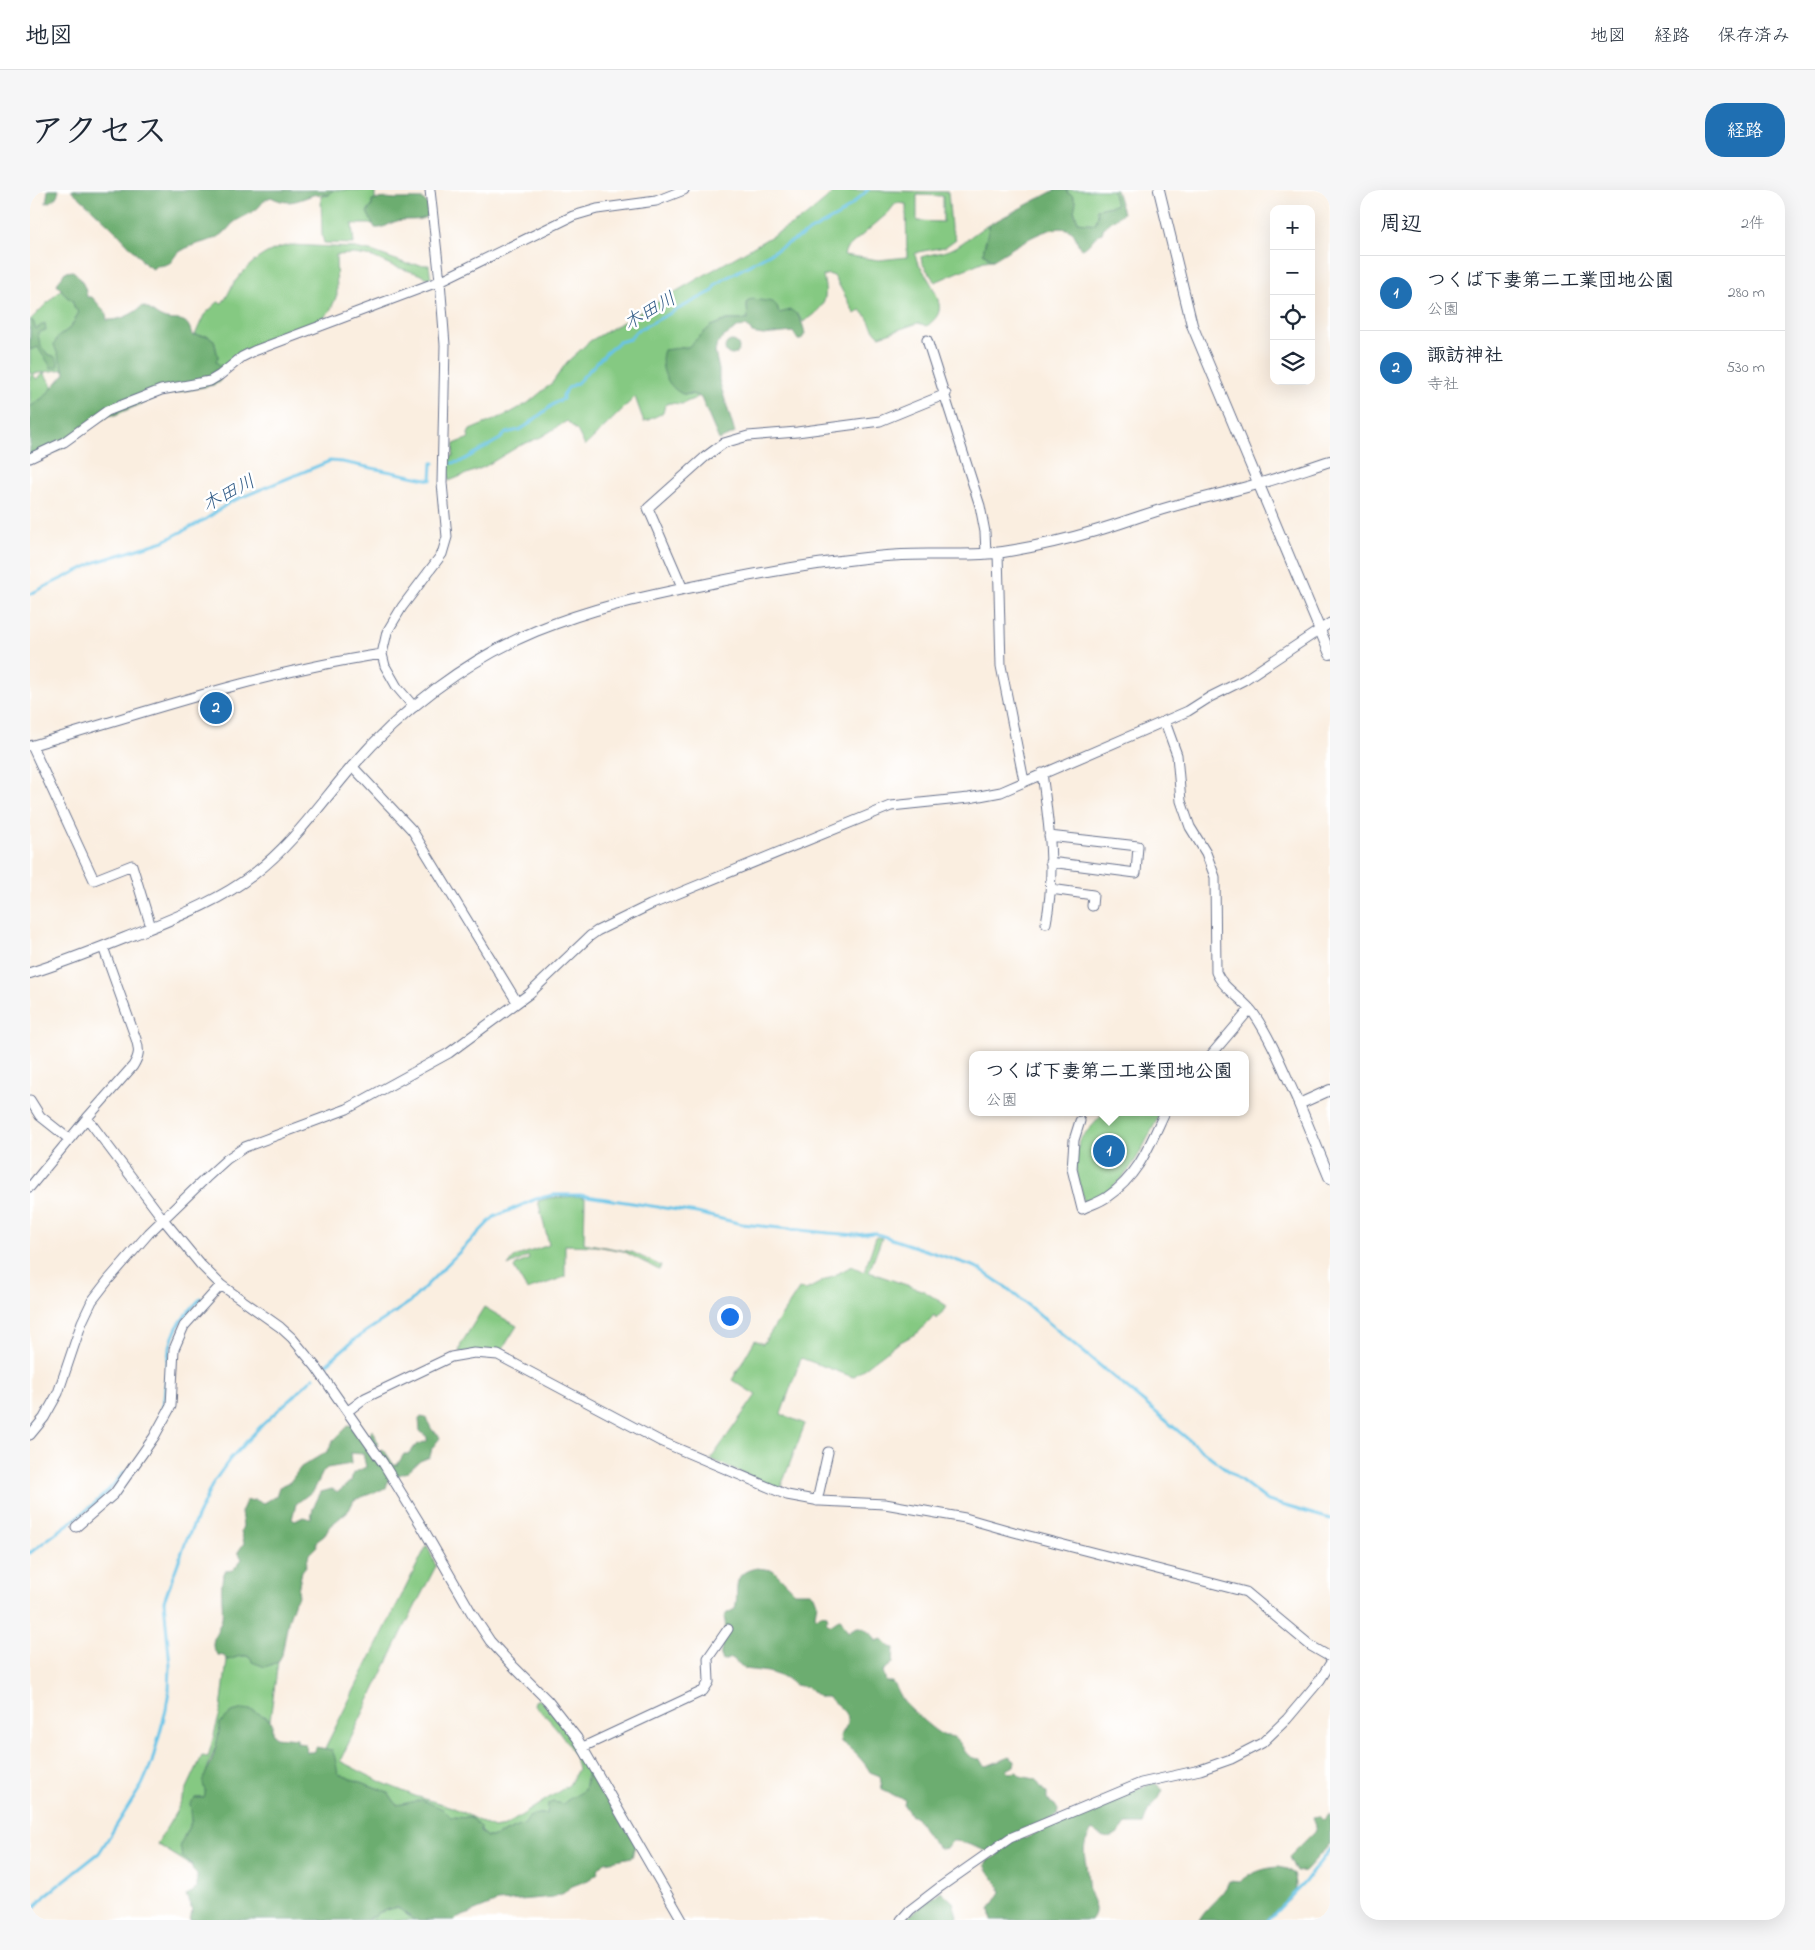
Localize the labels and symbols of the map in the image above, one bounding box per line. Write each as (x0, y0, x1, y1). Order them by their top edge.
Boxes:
water label: 木田川 (619, 286, 682, 338)
water label: 木田川 (198, 469, 261, 520)
pin: 2 (200, 689, 232, 727)
pin: 1 (1093, 1132, 1125, 1170)
your location (717, 1304, 743, 1330)

